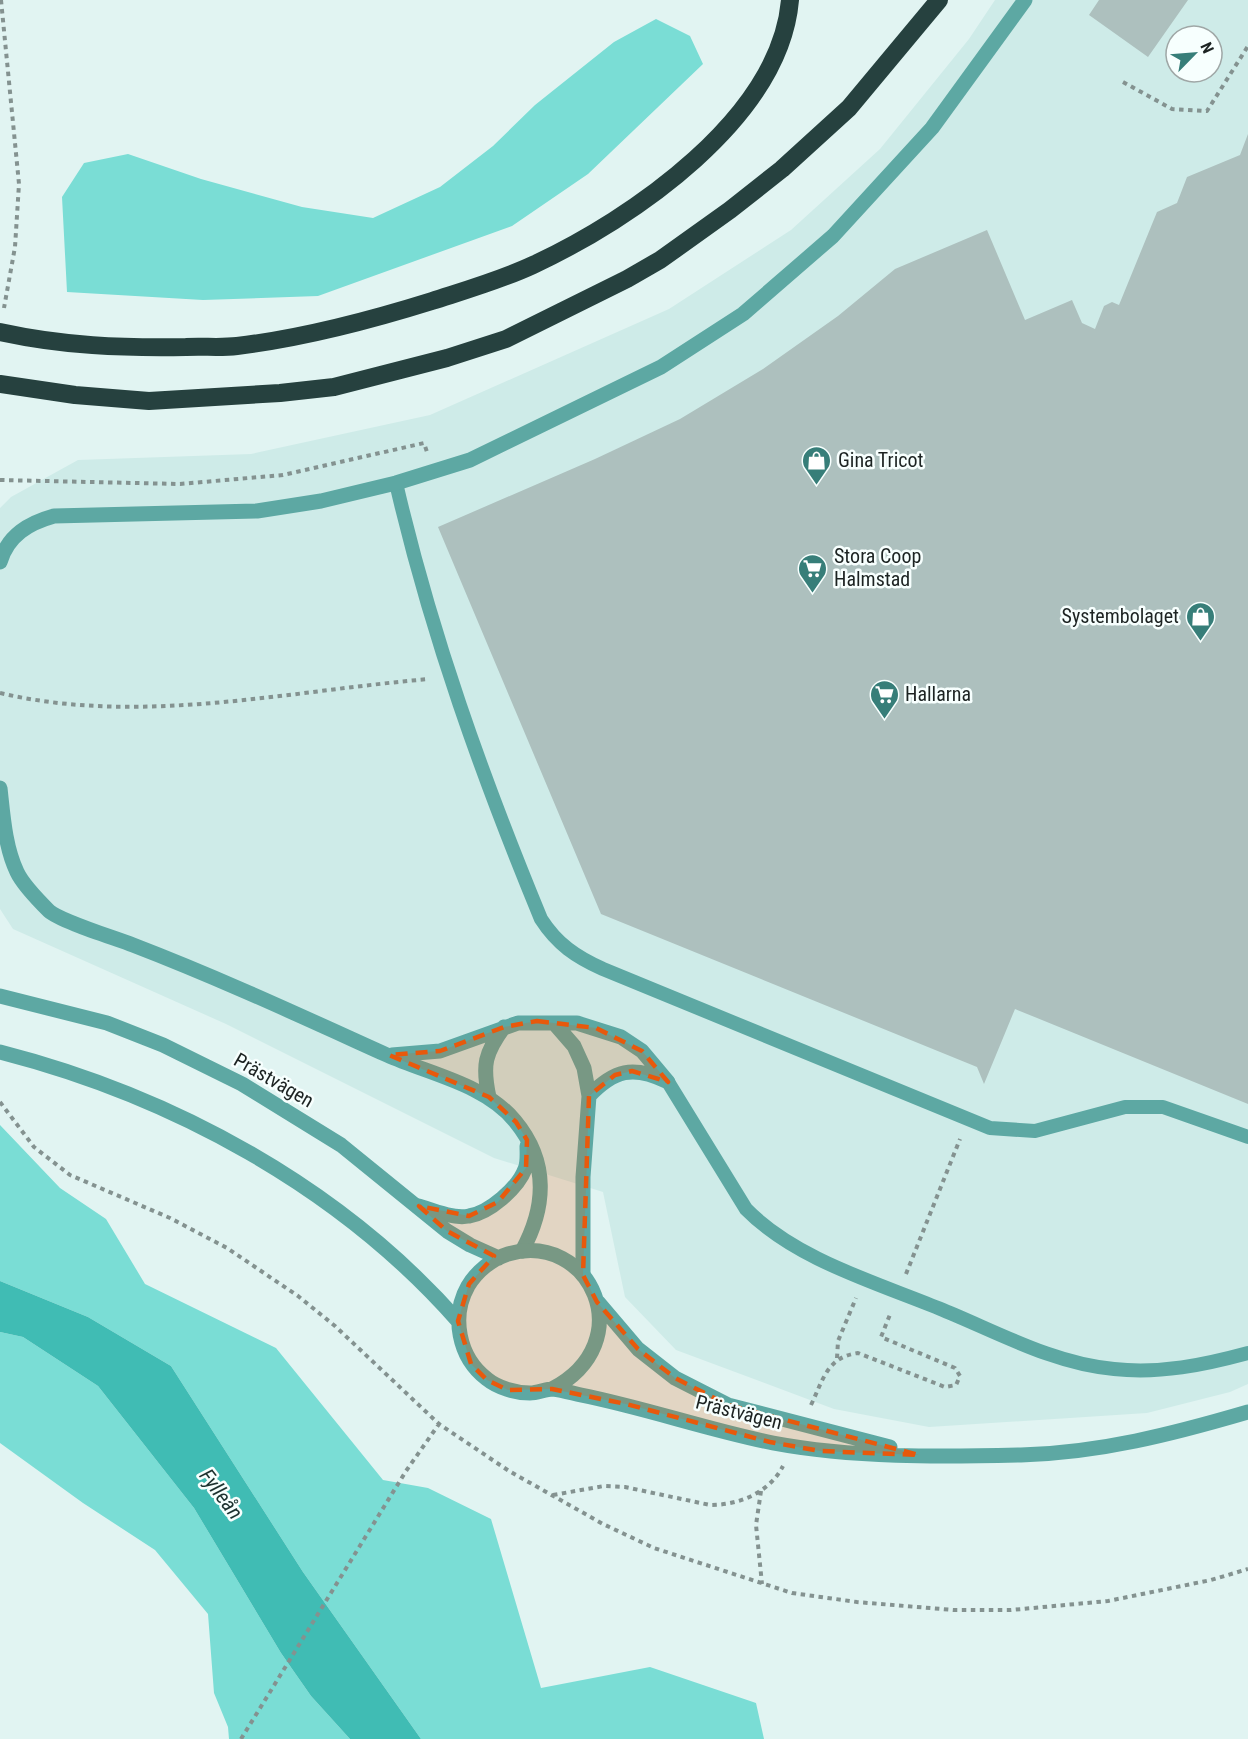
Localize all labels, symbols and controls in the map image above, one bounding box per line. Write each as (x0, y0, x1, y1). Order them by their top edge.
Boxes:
north arrow (1164, 24, 1224, 84)
text: N (1196, 39, 1218, 56)
shop icon: Gina Tricot (801, 444, 833, 486)
place label: Gina Tricot (838, 448, 924, 472)
place label: Stora Coop Halmstad (834, 544, 921, 591)
supermarket icon: Stora Coop Halmstad (797, 552, 829, 594)
shop icon: Systembolaget (1184, 600, 1216, 642)
place label: Systembolaget (1062, 604, 1179, 628)
supermarket icon: Hallarna (868, 678, 900, 720)
place label: Hallarna (905, 682, 971, 706)
street label: Prästvägen (230, 1048, 318, 1112)
street label: Prästvägen (693, 1390, 785, 1434)
water label: Fylleån (194, 1464, 248, 1524)

